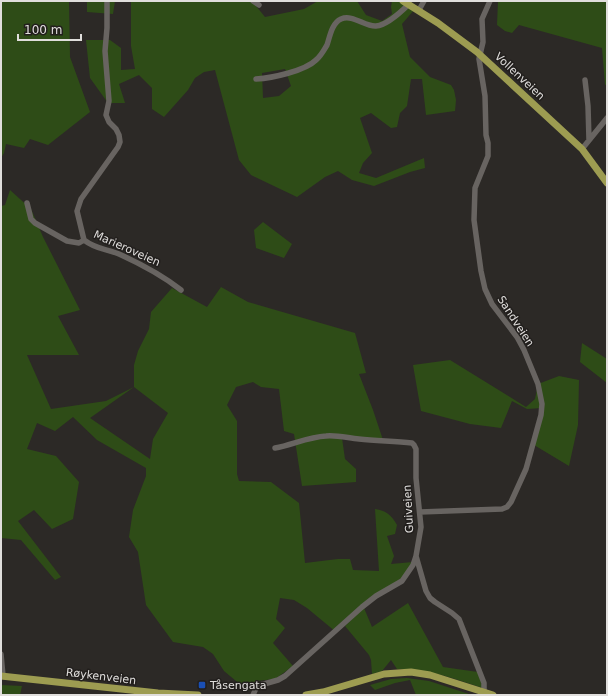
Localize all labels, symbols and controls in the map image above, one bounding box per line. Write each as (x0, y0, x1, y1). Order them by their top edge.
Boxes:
scale bar (18, 16, 81, 42)
text: 100 m (24, 23, 62, 37)
street label: Vollenveien (492, 50, 547, 103)
street label: Marieroveien (91, 228, 162, 269)
street label: Sandveien (494, 294, 537, 349)
street label: Guiveien (401, 484, 416, 534)
street label: Røykenveien (65, 666, 137, 687)
place label: Tåsengata (209, 679, 266, 692)
marker: Tåsengata (197, 680, 207, 690)

